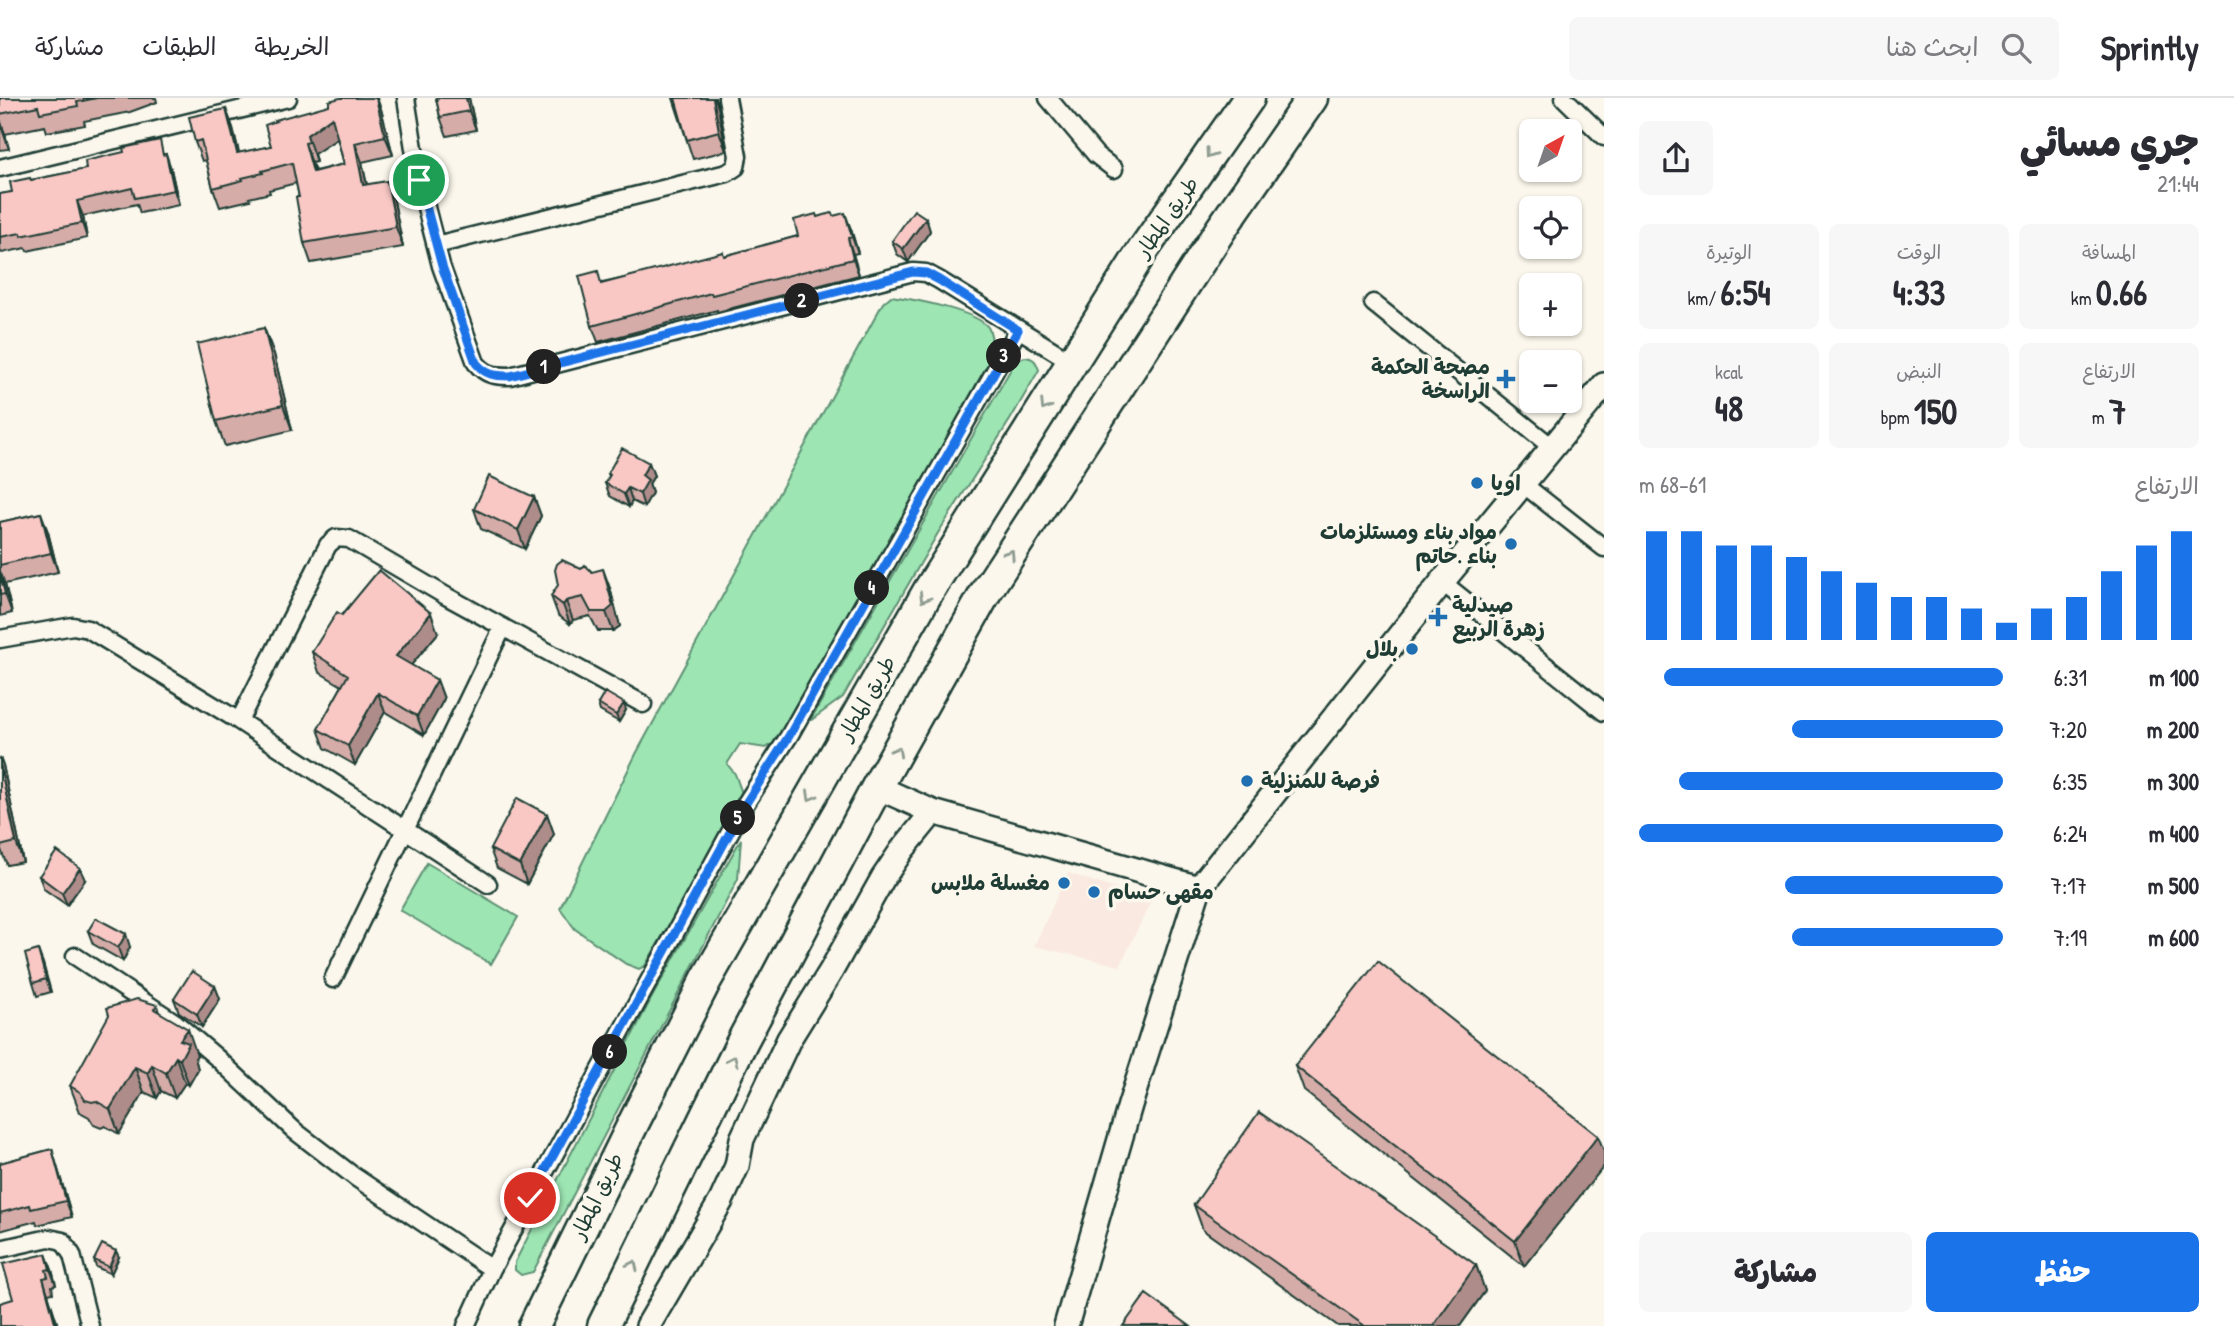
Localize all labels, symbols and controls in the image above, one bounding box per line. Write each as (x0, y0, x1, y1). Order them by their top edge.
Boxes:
search box (1569, 17, 2059, 80)
text: Sprintly (2101, 26, 2199, 70)
text: ابحث هنا (1886, 29, 1979, 64)
icon: search (1997, 29, 2035, 67)
text: مشاركة (35, 30, 104, 62)
text: الطبقات (142, 30, 217, 62)
text: الخريطة (255, 30, 329, 62)
text: جري مسائي (2020, 116, 2199, 168)
north arrow (1519, 119, 1582, 182)
map controls (1519, 119, 1582, 413)
button: share (1639, 121, 1713, 195)
one-way arrow (1206, 146, 1218, 159)
pin (389, 150, 449, 210)
icon: arrive (400, 161, 438, 199)
text: 21:44 (2157, 168, 2199, 199)
street label: طريق المطار (1127, 170, 1205, 265)
button: locate (1519, 196, 1582, 259)
text: الوتيرة (1706, 239, 1752, 265)
text: الوقت (1897, 239, 1941, 265)
text: المسافة (2082, 239, 2136, 265)
text: 6:54 (1721, 269, 1771, 316)
text: 4:33 (1893, 269, 1945, 316)
text: 0.66 (2096, 269, 2147, 316)
button: + (1519, 273, 1582, 336)
pin: 2 (784, 284, 820, 318)
text: /km (1687, 285, 1721, 311)
text: km (2071, 285, 2096, 311)
text: 2 (797, 287, 806, 313)
pin: 3 (986, 338, 1021, 374)
text: 3 (999, 342, 1008, 368)
pin: 1 (526, 350, 562, 384)
button: − (1519, 350, 1582, 413)
place label: مصحة الحكمة الراسخة (1371, 352, 1490, 405)
text: 1 (540, 353, 547, 379)
text: النبض (1896, 358, 1942, 384)
text: الارتفاع (2082, 358, 2136, 384)
text: kcal (1715, 359, 1743, 385)
marker: مصحة الحكمة الراسخة (1496, 369, 1516, 389)
text: 48 (1715, 385, 1743, 432)
text: 150 (1914, 388, 1957, 435)
text: 7 (2109, 388, 2126, 435)
one-way arrow (1041, 398, 1054, 411)
text: bpm (1881, 404, 1914, 430)
text: m (2092, 404, 2109, 430)
place label: اويا (1491, 468, 1521, 497)
text: 61–68 m (1639, 469, 1706, 500)
text: الارتفاع (2135, 470, 2199, 501)
marker: اويا (1469, 475, 1485, 491)
place label: مواد بناء ومستلزمات بناء .حاتم (1320, 517, 1497, 572)
marker: مواد بناء ومستلزمات بناء .حاتم (1503, 536, 1519, 552)
one-way arrow (1002, 549, 1015, 562)
pin: 4 (854, 570, 890, 606)
text: 4 (868, 574, 875, 600)
place label: صيدلية زهرة الربيع (1452, 590, 1545, 644)
one-way arrow (919, 591, 932, 604)
marker: صيدلية زهرة الربيع (1430, 609, 1446, 625)
place label: بلال (1366, 634, 1398, 663)
marker: بلال (1404, 641, 1420, 657)
street label: طريق المطار (830, 650, 902, 747)
text: 6:31 (2054, 662, 2087, 693)
text: 100 m (2149, 662, 2199, 693)
text: 7:20 (2049, 714, 2087, 745)
text: 200 m (2147, 714, 2199, 745)
one-way arrow (889, 746, 902, 759)
place label: فرصة للمنزلية (1261, 766, 1380, 795)
text: 6:35 (2052, 766, 2087, 797)
text: 300 m (2147, 766, 2199, 797)
marker: فرصة للمنزلية (1239, 773, 1255, 789)
one-way arrow (806, 788, 819, 801)
pin: 5 (720, 800, 756, 836)
text: 5 (733, 804, 742, 830)
text: 6:24 (2053, 818, 2087, 849)
text: 400 m (2149, 818, 2199, 849)
place label: مغسلة ملابس (931, 868, 1050, 897)
text: 7:17 (2051, 870, 2087, 901)
text: 500 m (2148, 870, 2199, 901)
marker: مغسلة ملابس (1056, 875, 1072, 891)
place label: مقهى حسام (1108, 877, 1214, 908)
marker: مقهى حسام (1086, 884, 1102, 900)
text: 7:19 (2053, 922, 2087, 953)
text: 600 m (2148, 922, 2199, 953)
pin: 6 (592, 1034, 628, 1070)
text: 6 (606, 1038, 613, 1064)
one-way arrow (724, 1055, 738, 1067)
street label: طريق المطار (562, 1148, 630, 1246)
pin (500, 1168, 560, 1228)
icon: check (511, 1179, 549, 1217)
button: مشاركة (1639, 1232, 1912, 1312)
button: حفظ (1926, 1232, 2199, 1312)
one-way arrow (625, 1260, 639, 1272)

